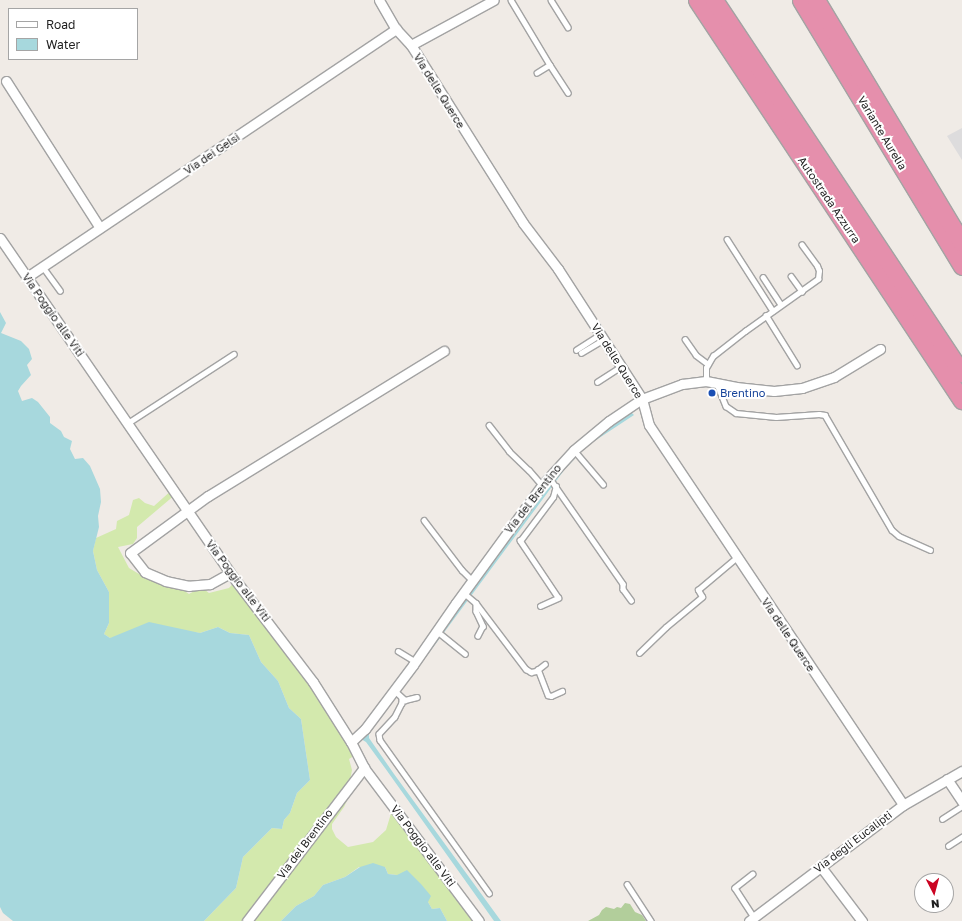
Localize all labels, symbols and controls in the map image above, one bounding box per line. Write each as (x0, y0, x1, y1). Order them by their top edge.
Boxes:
legend (8, 8, 138, 60)
text: Road (46, 17, 75, 32)
text: Water (46, 37, 80, 52)
street label: Via delle Querce (411, 51, 467, 131)
street label: Variante Aurelia (855, 94, 909, 172)
street label: Via dei Gelsi (182, 130, 242, 178)
street label: Autostrada Azzurra (795, 154, 863, 246)
street label: Via Poggio alle Viti (19, 271, 87, 359)
street label: Via delle Querce (589, 321, 645, 401)
place label: Brentino (720, 386, 765, 400)
marker: Brentino (707, 388, 717, 398)
street label: Via del Brentino (502, 462, 564, 536)
street label: Via Poggio alle Viti (203, 538, 273, 624)
street label: Via delle Querce (758, 596, 818, 674)
street label: Via Poggio alle Viti (388, 803, 458, 889)
street label: Via del Brentino (274, 806, 336, 882)
street label: Via degli Eucalipti (811, 808, 895, 876)
north arrow (914, 873, 954, 913)
text: N (930, 898, 940, 911)

